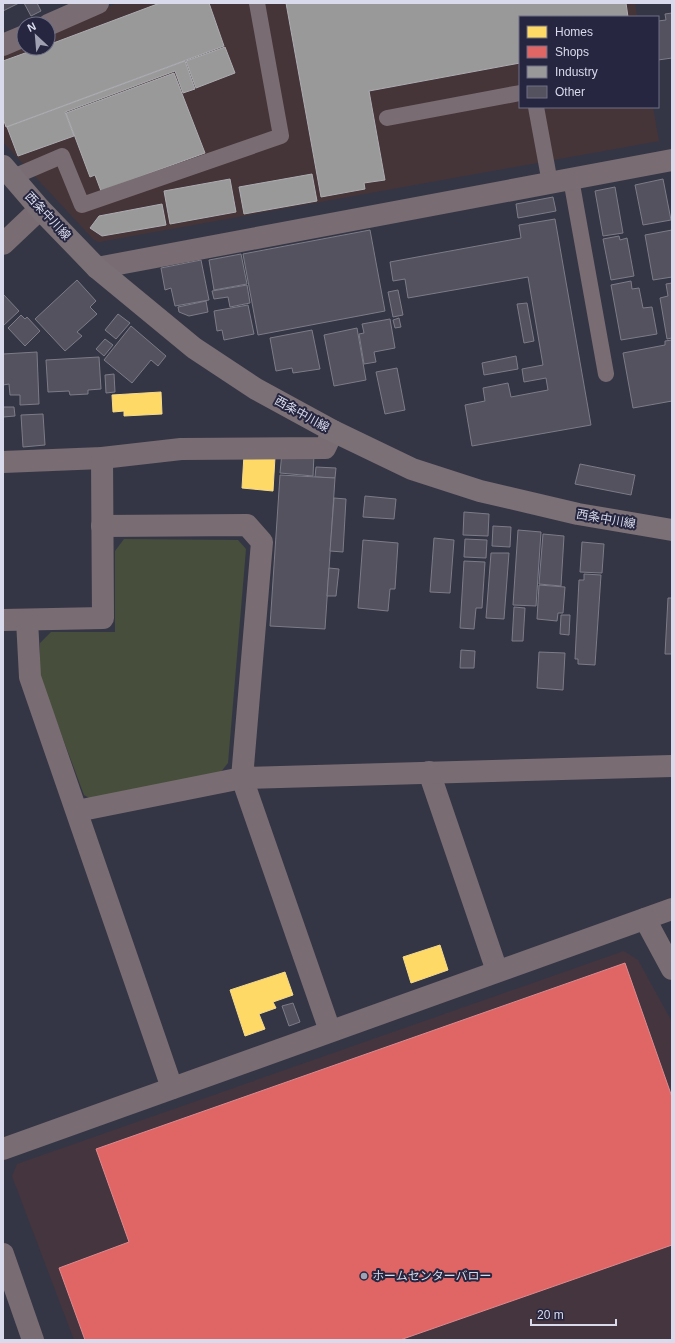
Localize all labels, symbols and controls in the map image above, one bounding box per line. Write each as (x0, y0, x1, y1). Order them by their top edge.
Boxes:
north arrow (16, 16, 56, 56)
legend (519, 16, 659, 108)
text: N (25, 20, 38, 34)
text: Homes (555, 25, 593, 39)
text: Shops (555, 45, 589, 59)
text: Industry (555, 65, 598, 79)
text: Other (555, 85, 585, 99)
street label: 西条中川線 (22, 189, 74, 243)
street label: 西条中川線 (272, 393, 332, 435)
street label: 西条中川線 (575, 507, 637, 531)
place label: ホームセンターバロー (372, 1269, 492, 1283)
marker: ホームセンターバロー (359, 1271, 369, 1281)
scale bar (531, 1301, 616, 1327)
text: 20 m (537, 1308, 564, 1322)

